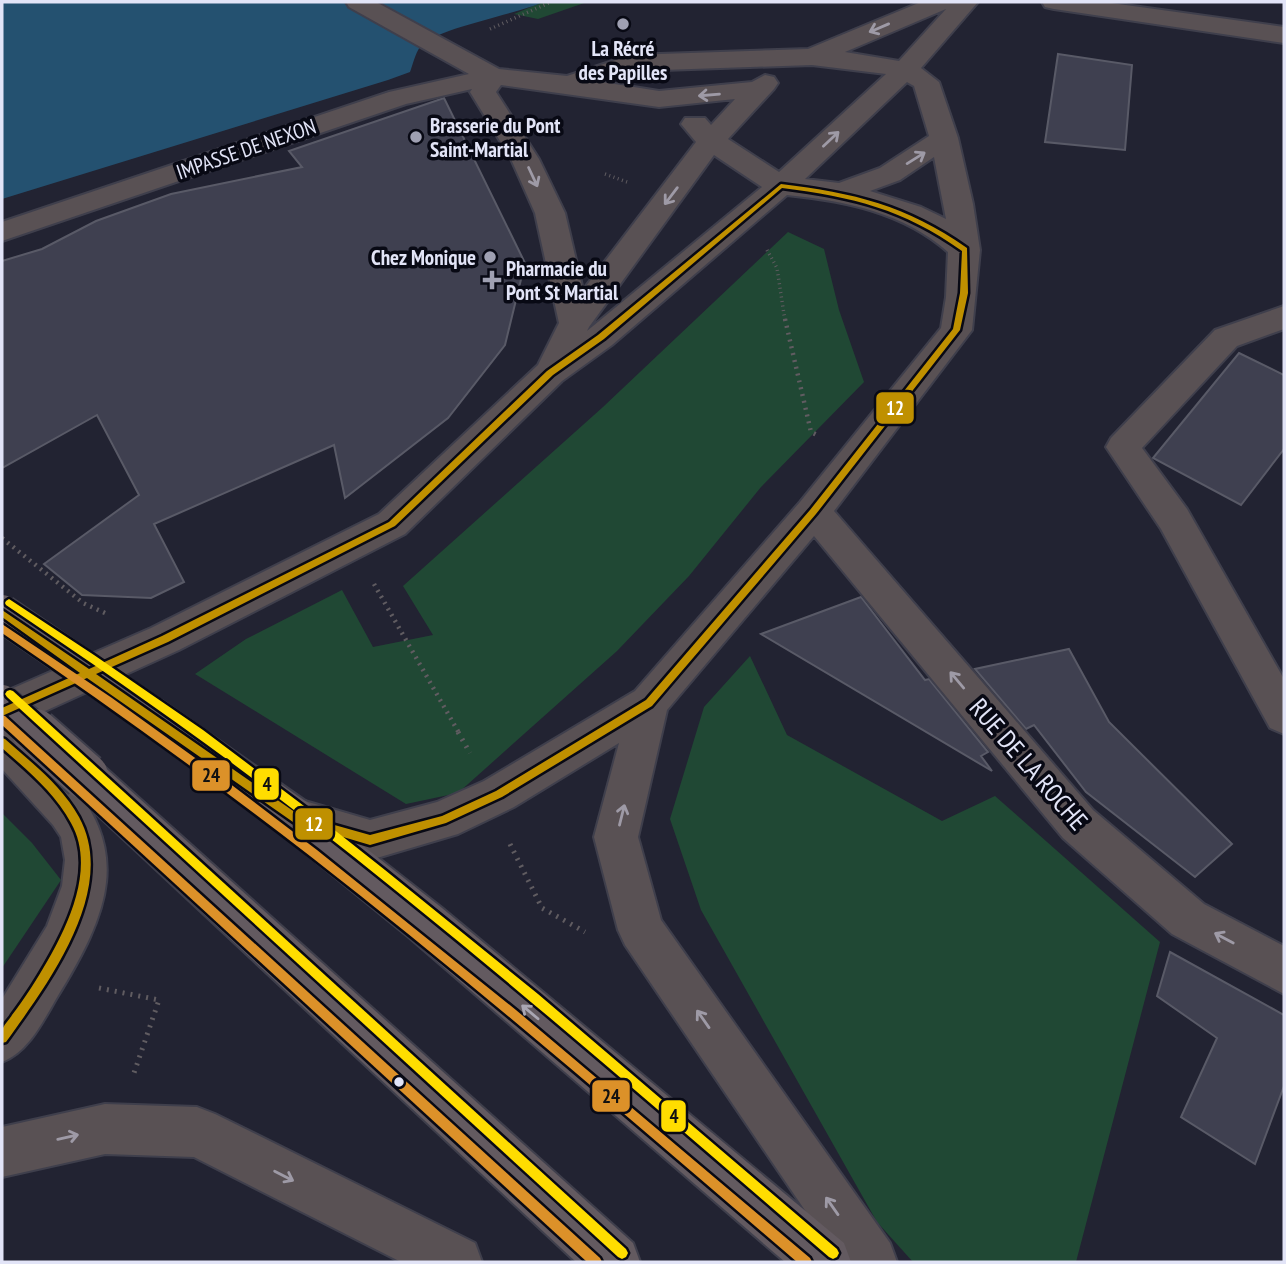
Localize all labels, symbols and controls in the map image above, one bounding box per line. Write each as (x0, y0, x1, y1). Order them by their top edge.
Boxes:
marker: La Récré des Papilles (615, 16, 631, 32)
one-way arrow (869, 23, 890, 36)
place label: La Récré des Papilles (579, 35, 667, 86)
one-way arrow (699, 89, 721, 102)
place label: Brasserie du Pont Saint-Martial (430, 112, 560, 163)
street label: IMPASSE DE NEXON (173, 113, 319, 185)
marker: Brasserie du Pont Saint-Martial (408, 129, 424, 145)
one-way arrow (822, 131, 839, 148)
one-way arrow (906, 151, 926, 165)
one-way arrow (527, 166, 541, 187)
one-way arrow (664, 186, 679, 205)
place label: Chez Monique (371, 244, 476, 271)
marker: Chez Monique (482, 249, 498, 265)
place label: Pharmacie du Pont St Martial (506, 255, 619, 306)
marker: Pharmacie du Pont St Martial (484, 272, 500, 288)
line badge: 12 (875, 391, 915, 425)
text: 12 (886, 396, 904, 420)
one-way arrow (949, 671, 965, 689)
street label: RUE DE LA ROCHE (963, 691, 1095, 837)
line badge: 24 (191, 759, 231, 792)
text: 24 (202, 763, 220, 787)
line badge: 4 (253, 767, 280, 801)
text: 4 (262, 772, 272, 796)
one-way arrow (616, 804, 629, 826)
line badge: 12 (294, 807, 334, 841)
text: 12 (305, 812, 323, 836)
one-way arrow (1214, 931, 1235, 945)
one-way arrow (521, 1004, 539, 1020)
one-way arrow (696, 1010, 710, 1029)
unlabelled marker (392, 1075, 406, 1089)
line badge: 24 (591, 1079, 631, 1113)
text: 24 (602, 1084, 620, 1108)
line badge: 4 (660, 1099, 687, 1133)
text: 4 (669, 1104, 679, 1128)
one-way arrow (56, 1130, 79, 1143)
one-way arrow (273, 1170, 294, 1184)
one-way arrow (825, 1197, 839, 1216)

